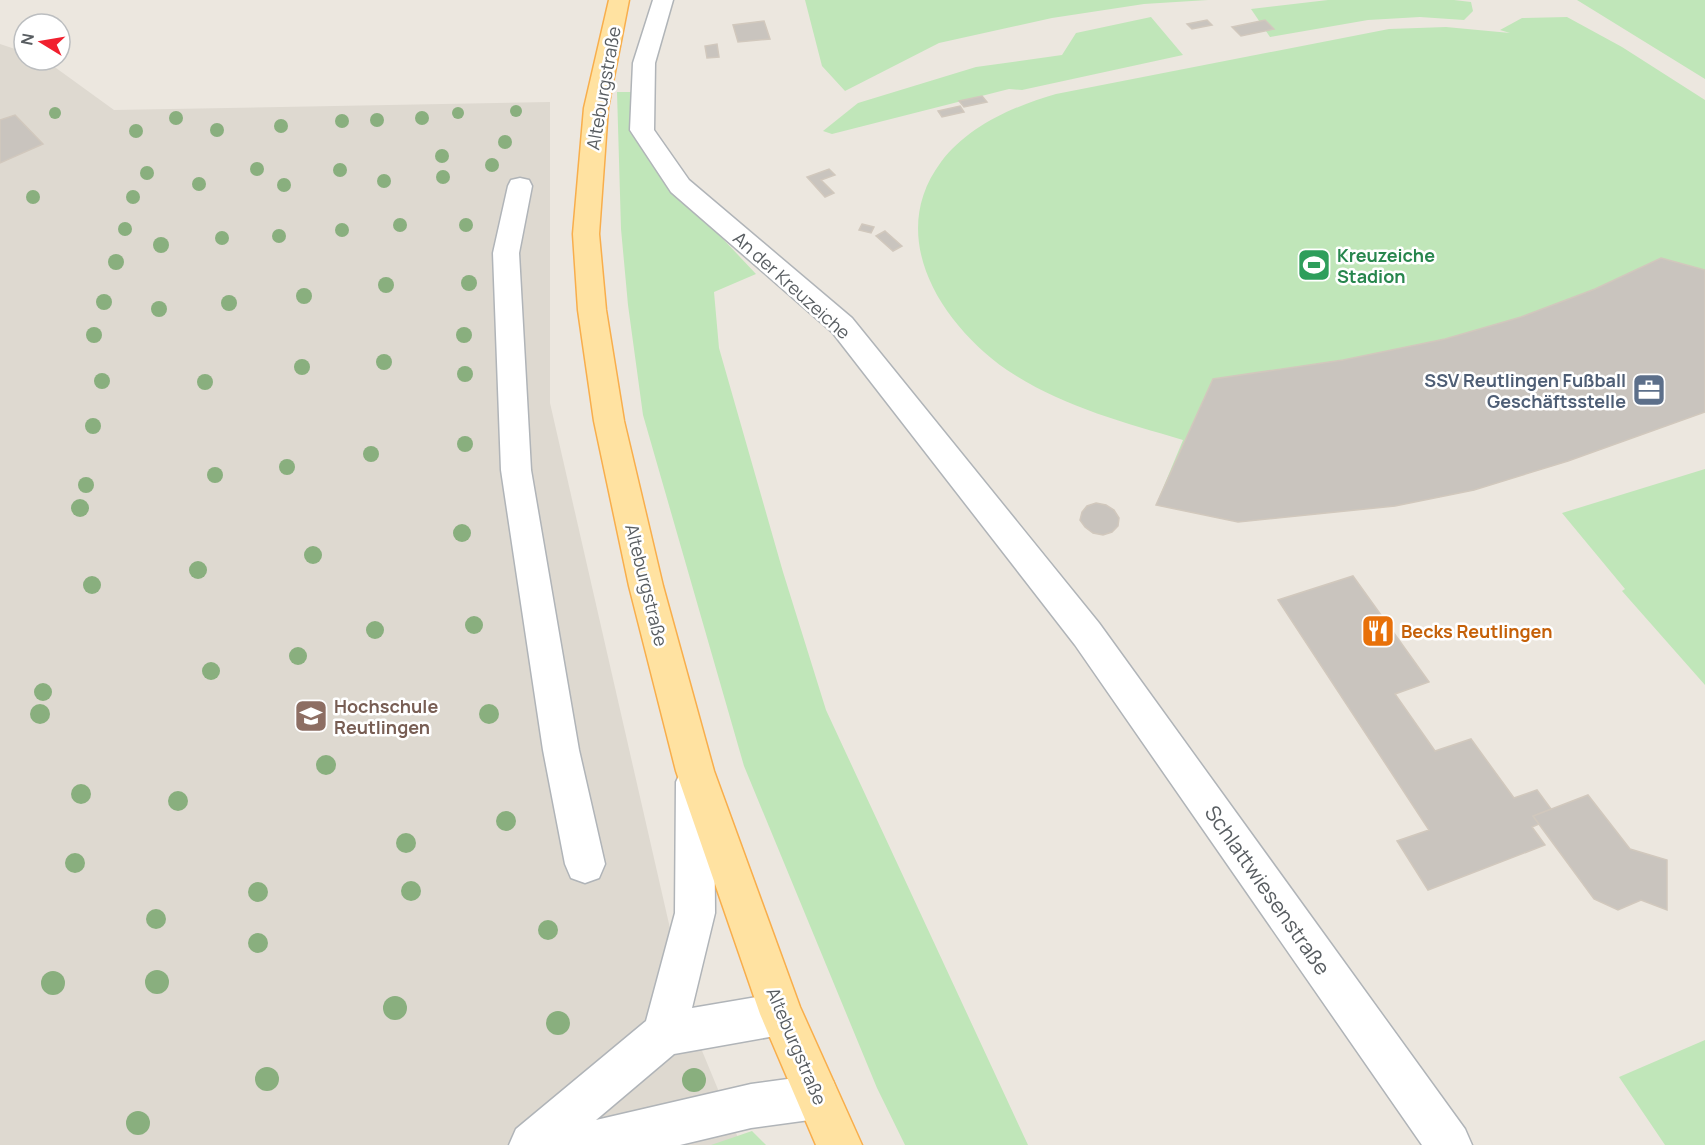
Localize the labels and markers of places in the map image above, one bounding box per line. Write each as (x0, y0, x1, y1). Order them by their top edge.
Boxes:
place label: Kreuzeiche Stadion (1337, 243, 1435, 288)
sports icon: Kreuzeiche Stadion (1296, 247, 1332, 283)
place label: SSV Reutlingen Fußball Geschäftsstelle (1424, 368, 1626, 413)
office icon: SSV Reutlingen Fußball Geschäftsstelle (1631, 372, 1667, 408)
restaurant icon: Becks Reutlingen (1360, 613, 1396, 649)
place label: Becks Reutlingen (1401, 619, 1552, 643)
place label: Hochschule Reutlingen (334, 694, 438, 739)
school or university icon: Hochschule Reutlingen (293, 698, 329, 734)

